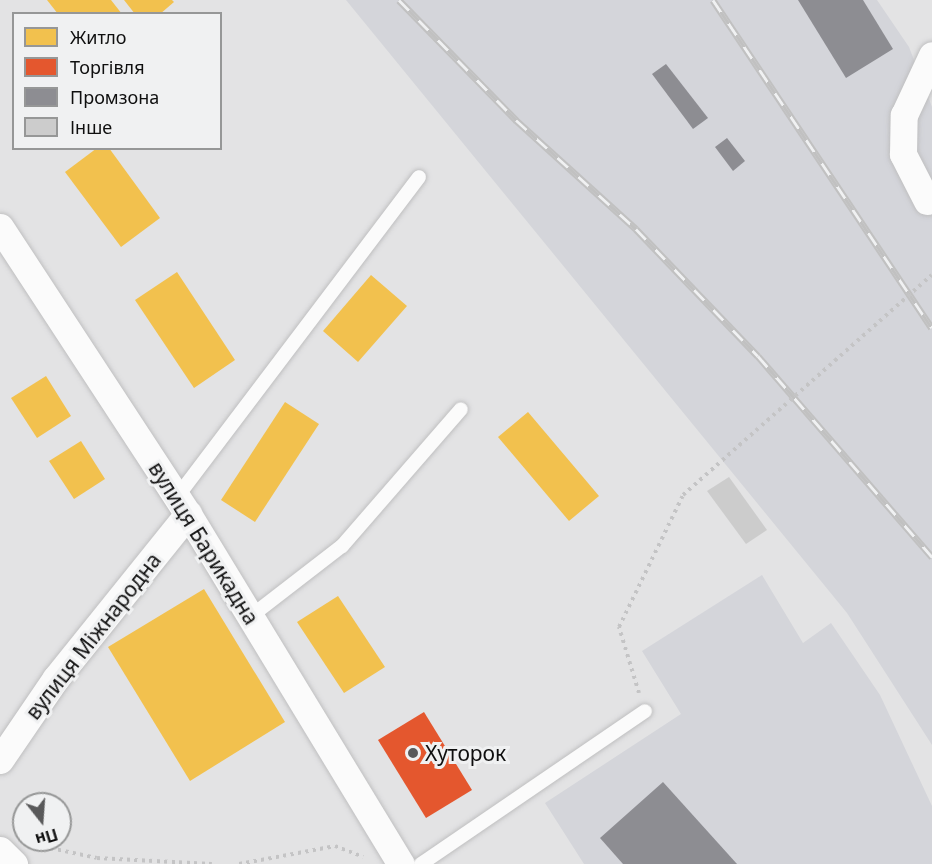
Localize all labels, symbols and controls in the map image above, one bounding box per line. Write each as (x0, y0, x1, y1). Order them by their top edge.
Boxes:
legend (12, 12, 222, 150)
text: Житло (70, 25, 127, 49)
text: Торгівля (70, 55, 145, 79)
text: Промзона (70, 85, 159, 109)
text: Інше (70, 115, 112, 139)
street label: вулиця Барикадна (144, 457, 264, 629)
street label: вулиця Міжнародна (20, 548, 166, 724)
place label: Хуторок (425, 740, 506, 766)
marker: Хуторок (406, 746, 420, 760)
north arrow (12, 792, 72, 852)
text: Пн (33, 823, 61, 851)

